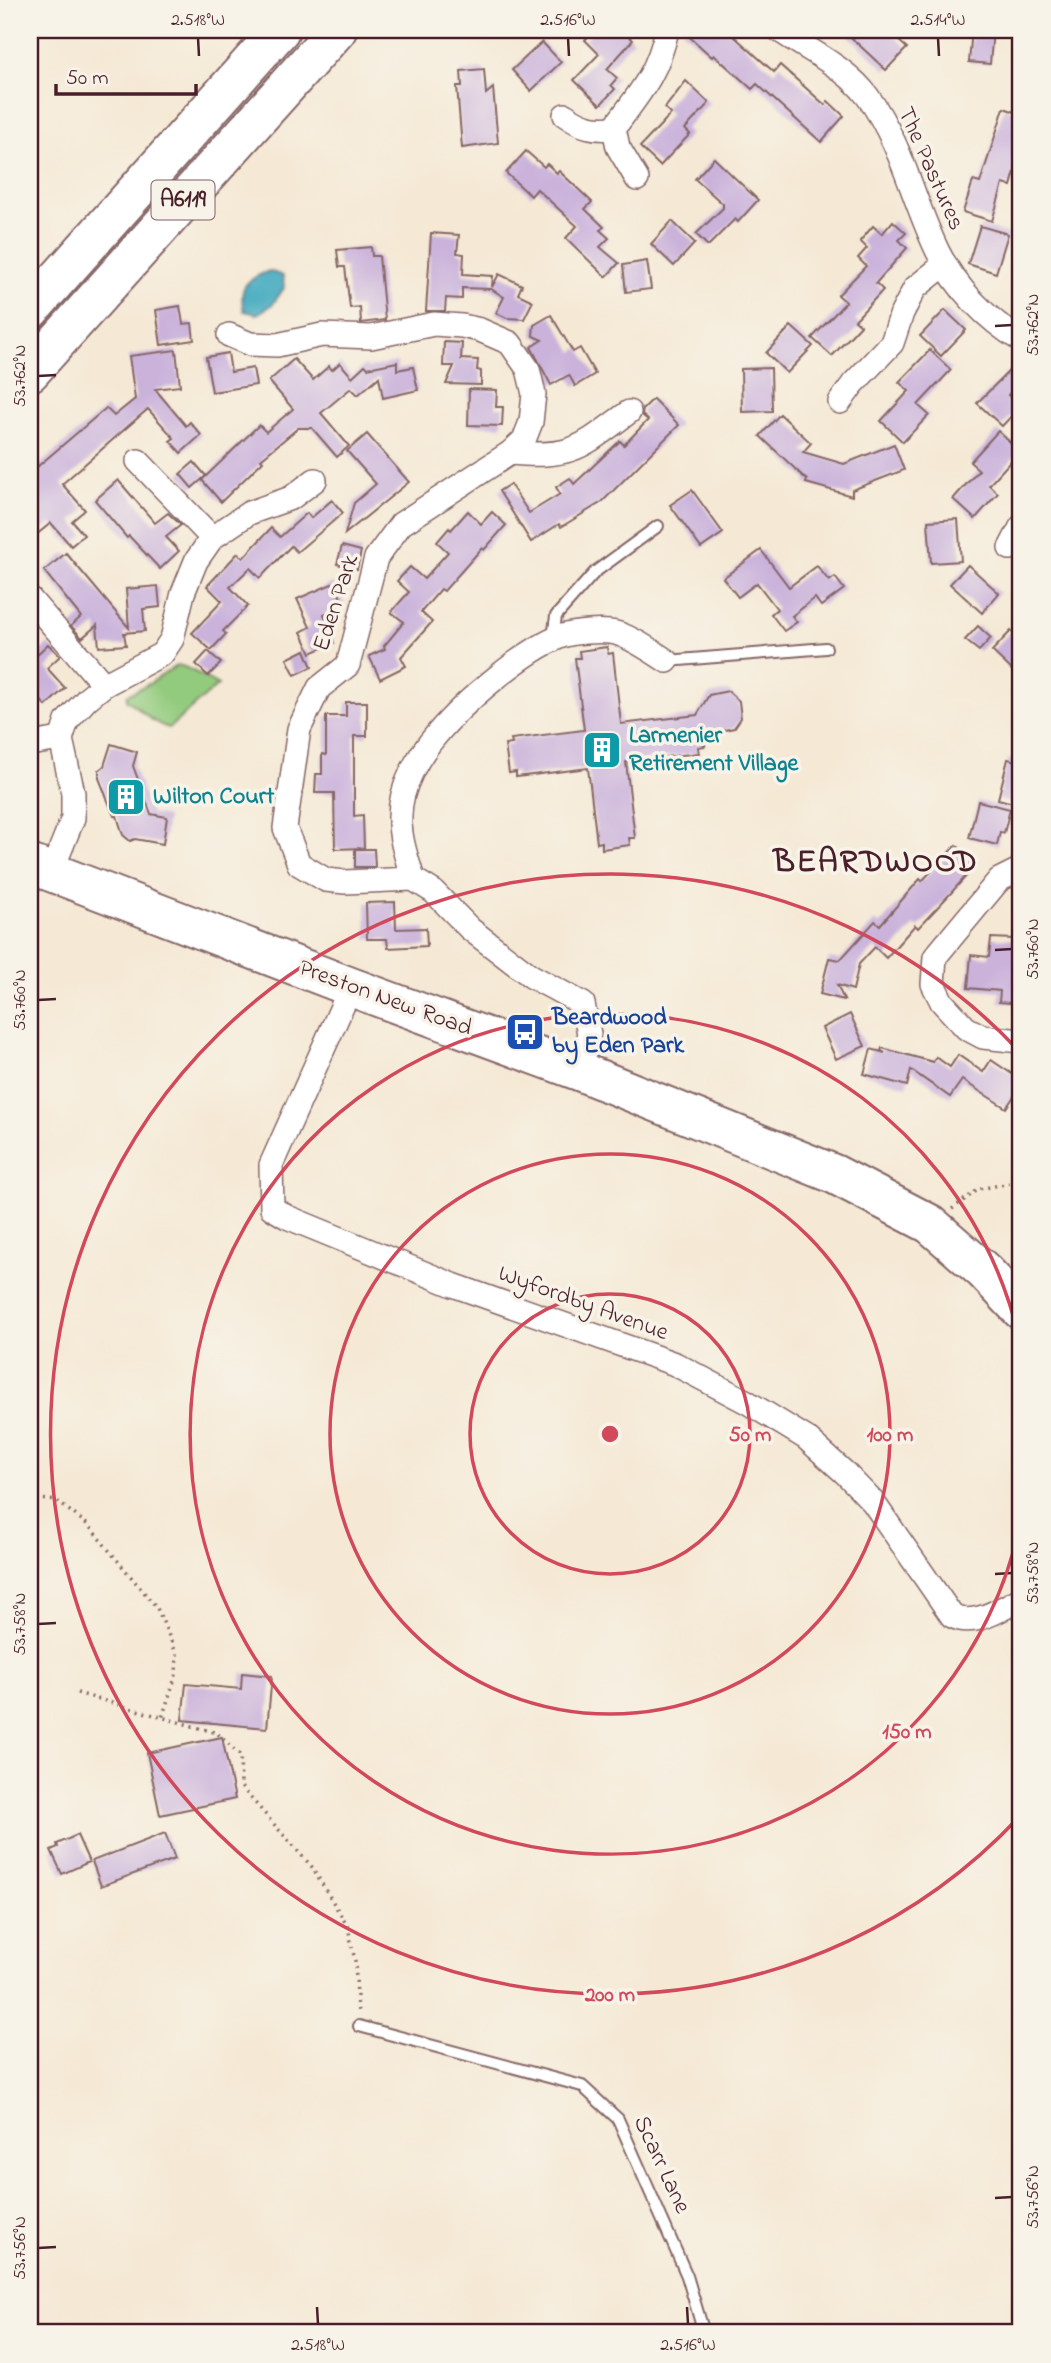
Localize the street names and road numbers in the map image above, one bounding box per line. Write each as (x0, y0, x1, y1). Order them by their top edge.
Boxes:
street label: The Pastures (887, 102, 973, 236)
road number: A6119 (152, 181, 214, 220)
street label: Eden Park (305, 550, 369, 656)
street label: Preston New Road (293, 951, 477, 1047)
street label: Wyfordby Avenue (493, 1257, 673, 1352)
street label: Scarr Lane (623, 2110, 699, 2220)

